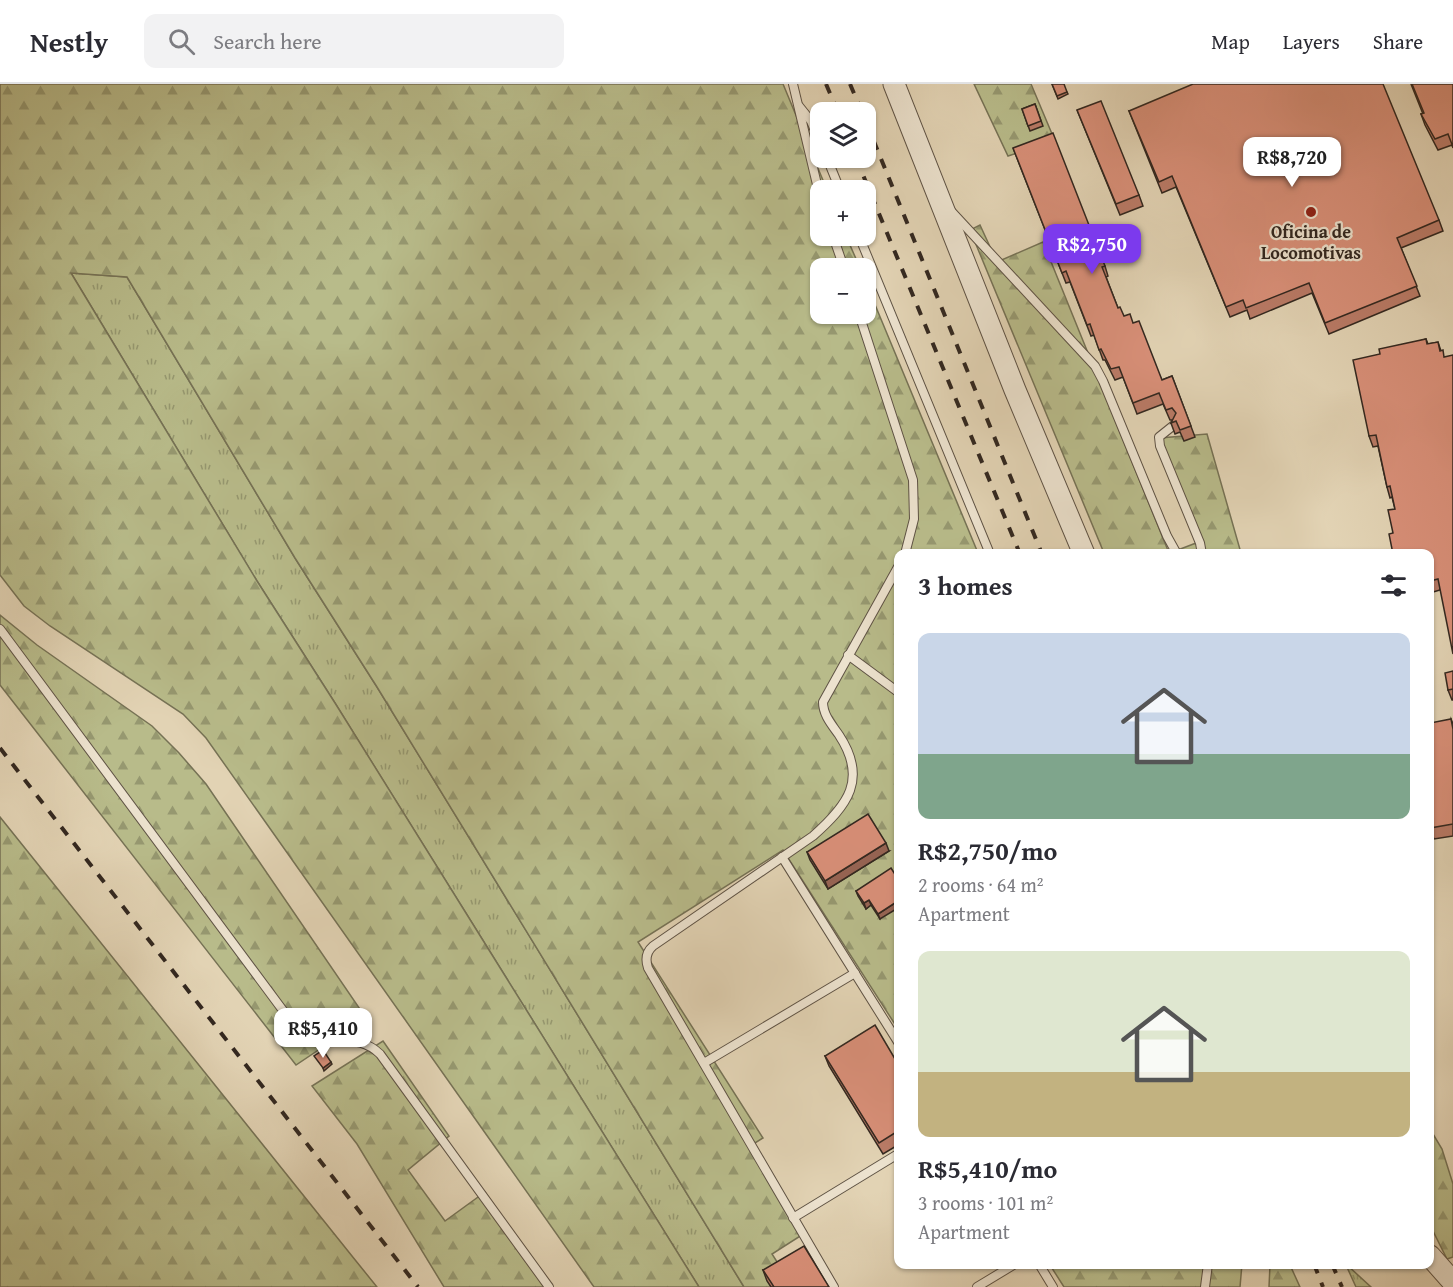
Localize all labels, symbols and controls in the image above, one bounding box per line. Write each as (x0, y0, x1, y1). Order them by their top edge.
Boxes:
search box (144, 14, 564, 68)
text: Nestly (30, 21, 108, 62)
icon: search (165, 25, 198, 58)
text: Search here (213, 25, 322, 57)
text: Map (1211, 26, 1250, 57)
text: Layers (1283, 26, 1340, 57)
text: Share (1373, 26, 1423, 57)
map controls (810, 102, 876, 324)
button: layers (810, 102, 876, 168)
pin: R$8,720 (1237, 137, 1347, 188)
text: R$8,720 (1257, 142, 1327, 171)
button: + (810, 180, 876, 246)
marker: Oficina de Locomotivas (1304, 205, 1318, 219)
place label: Oficina de Locomotivas (1261, 218, 1361, 266)
pin: R$2,750 (1037, 224, 1147, 275)
text: R$2,750 (1057, 229, 1127, 258)
button: − (810, 258, 876, 324)
text: 3 homes (918, 566, 1013, 605)
icon: filters (1377, 569, 1410, 602)
icon: home (1110, 672, 1218, 780)
text: R$2,750/mo (918, 831, 1057, 870)
text: 2 rooms · 64 m² (918, 870, 1044, 899)
text: Apartment (918, 899, 1010, 928)
icon: home (1110, 990, 1218, 1098)
pin: R$5,410 (268, 1008, 378, 1059)
text: R$5,410 (288, 1013, 358, 1042)
text: R$5,410/mo (918, 1149, 1057, 1188)
text: 3 rooms · 101 m² (918, 1188, 1053, 1217)
text: Apartment (918, 1217, 1010, 1246)

